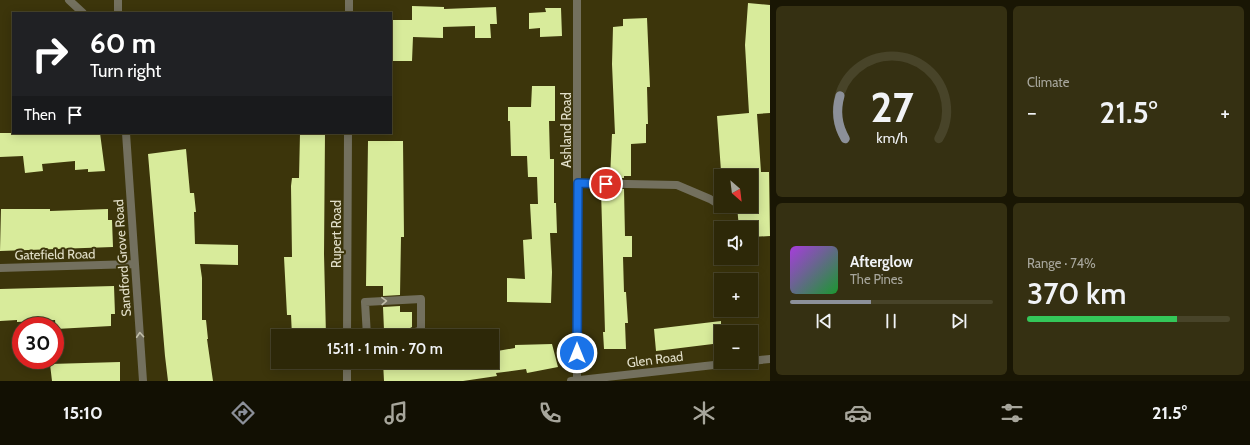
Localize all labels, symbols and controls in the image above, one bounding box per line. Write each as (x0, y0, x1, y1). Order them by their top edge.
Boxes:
text: 60 m (90, 26, 156, 60)
icon: right (24, 28, 76, 80)
text: Turn right (90, 60, 161, 82)
text: Climate (1027, 74, 1069, 90)
text: 27 (870, 82, 913, 132)
street label: Ashland Road (558, 92, 574, 168)
text: 21.5° (1100, 94, 1157, 131)
text: − (1027, 99, 1037, 126)
text: + (1220, 99, 1230, 126)
icon: arrive (64, 104, 86, 126)
text: Then (24, 106, 56, 124)
text: km/h (876, 129, 907, 147)
pin (589, 167, 623, 201)
north arrow (714, 169, 758, 213)
map controls (714, 169, 758, 369)
icon: arrive (595, 173, 617, 195)
street label: Sandford Grove Road (110, 199, 134, 317)
street label: Rupert Road (328, 200, 344, 268)
button: sound (714, 221, 758, 265)
street label: Gatefield Road (14, 245, 96, 263)
text: Afterglow (850, 253, 913, 271)
text: Range · 74% (1027, 255, 1096, 271)
text: The Pines (850, 271, 903, 287)
button: + (714, 273, 758, 317)
text: 370 km (1027, 275, 1126, 312)
one-way arrow (381, 297, 387, 305)
icon: previous (813, 310, 835, 332)
icon: pause (880, 310, 902, 332)
icon: next (948, 310, 970, 332)
speed limit sign: 30 (12, 317, 64, 369)
button: − (714, 325, 758, 369)
one-way arrow (135, 332, 144, 338)
position arrow (556, 332, 598, 374)
text: 15:11 · 1 min · 70 m (327, 340, 443, 358)
street label: Glen Road (626, 348, 684, 370)
icon: directions (229, 399, 257, 427)
icon: music (382, 399, 410, 427)
icon: phone (536, 399, 564, 427)
icon: climate (690, 399, 718, 427)
icon: car (844, 399, 872, 427)
icon: filters (998, 399, 1026, 427)
text: 15:10 (63, 402, 103, 424)
text: 21.5° (1152, 402, 1187, 424)

